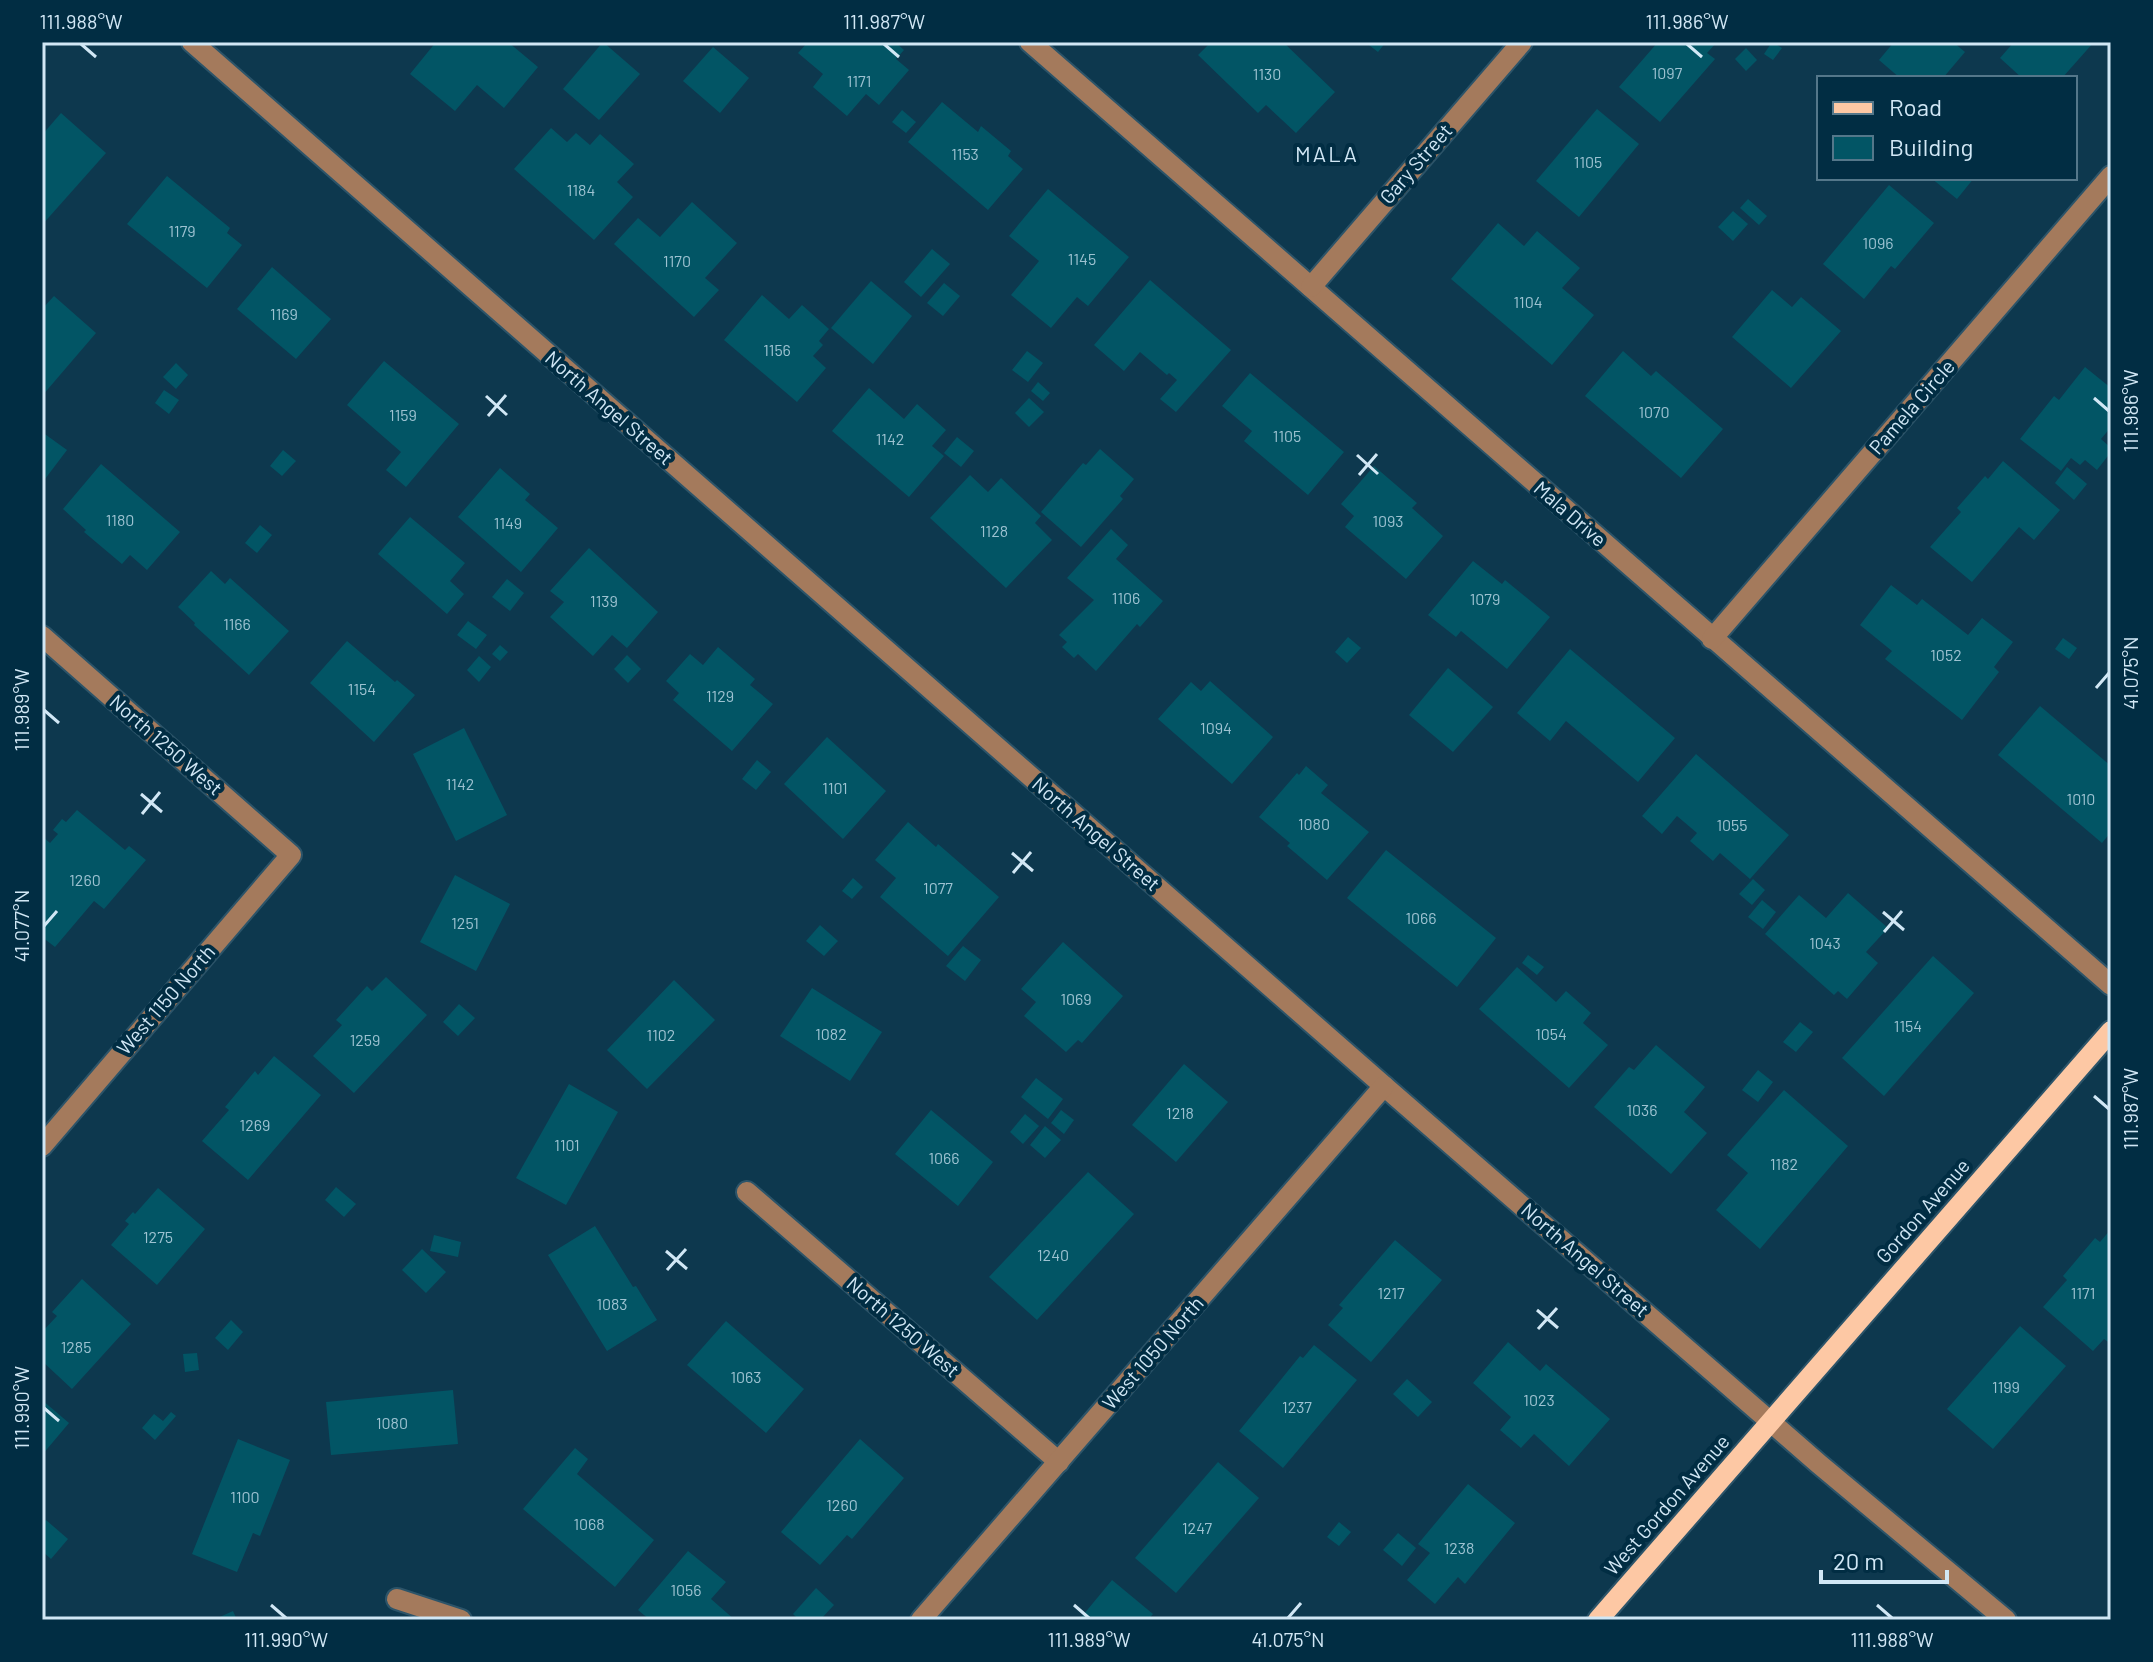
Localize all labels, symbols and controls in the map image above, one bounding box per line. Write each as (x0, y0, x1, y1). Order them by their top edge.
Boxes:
text: 111.988°W (39, 9, 123, 33)
text: 111.987°W (843, 9, 926, 33)
text: 111.986°W (1646, 9, 1729, 33)
house number: 1097 (1652, 63, 1683, 82)
house number: 1130 (1253, 64, 1281, 83)
house number: 1171 (847, 71, 871, 90)
legend (1817, 76, 2077, 180)
text: Road (1889, 92, 1942, 121)
street label: Gary Street (1374, 118, 1456, 208)
text: Building (1889, 132, 1973, 161)
district label: MALA (1295, 140, 1359, 166)
house number: 1153 (951, 144, 979, 163)
house number: 1105 (1574, 152, 1602, 171)
house number: 1184 (567, 180, 595, 199)
house number: 1179 (168, 221, 196, 240)
house number: 1096 (1862, 233, 1894, 252)
house number: 1145 (1068, 249, 1096, 268)
house number: 1170 (663, 251, 691, 270)
house number: 1104 (1513, 292, 1543, 311)
house number: 1169 (270, 304, 298, 323)
house number: 1156 (763, 340, 791, 359)
street label: North Angel Street (541, 345, 678, 469)
street label: Pamela Circle (1863, 354, 1959, 459)
text: 111.986°W (2118, 369, 2142, 453)
house number: 1070 (1638, 402, 1670, 421)
house number: 1159 (389, 405, 417, 424)
house number: 1105 (1273, 426, 1301, 445)
house number: 1142 (876, 429, 904, 448)
street label: Mala Drive (1530, 475, 1612, 551)
house number: 1180 (106, 510, 134, 529)
house number: 1093 (1372, 511, 1404, 530)
house number: 1149 (494, 513, 522, 532)
house number: 1128 (980, 521, 1008, 540)
house number: 1106 (1112, 588, 1140, 607)
house number: 1079 (1470, 589, 1500, 608)
house number: 1139 (590, 591, 618, 610)
house number: 1166 (223, 614, 251, 633)
text: 41.075°N (2118, 636, 2142, 710)
house number: 1052 (1930, 645, 1962, 664)
text: 111.989°W (9, 668, 33, 752)
house number: 1154 (348, 679, 376, 698)
house number: 1129 (706, 686, 734, 705)
street label: North 1250 West (105, 689, 228, 800)
house number: 1094 (1200, 718, 1232, 737)
street label: North Angel Street (1028, 771, 1165, 895)
house number: 1142 (446, 774, 474, 793)
house number: 1101 (822, 778, 848, 797)
house number: 1010 (2067, 789, 2095, 808)
house number: 1080 (1298, 814, 1330, 833)
house number: 1055 (1716, 815, 1748, 834)
house number: 1260 (69, 870, 101, 889)
house number: 1077 (923, 878, 953, 897)
text: 41.077°N (9, 890, 33, 962)
house number: 1066 (1405, 908, 1437, 927)
house number: 1251 (451, 913, 479, 932)
house number: 1043 (1809, 933, 1841, 952)
street label: West 1150 North (111, 940, 219, 1059)
house number: 1069 (1060, 989, 1092, 1008)
house number: 1154 (1894, 1016, 1922, 1035)
house number: 1082 (815, 1024, 847, 1043)
house number: 1054 (1535, 1024, 1567, 1043)
house number: 1102 (647, 1025, 675, 1044)
house number: 1259 (350, 1030, 380, 1049)
text: 111.987°W (2118, 1067, 2142, 1150)
house number: 1036 (1626, 1100, 1658, 1119)
house number: 1218 (1166, 1103, 1194, 1122)
house number: 1269 (240, 1115, 270, 1134)
house number: 1101 (554, 1135, 580, 1154)
house number: 1066 (928, 1148, 960, 1167)
street label: Gordon Avenue (1870, 1153, 1974, 1267)
house number: 1182 (1770, 1154, 1798, 1173)
street label: North Angel Street (1517, 1197, 1654, 1321)
house number: 1275 (143, 1227, 173, 1246)
house number: 1240 (1037, 1245, 1069, 1264)
street label: North 1250 West (842, 1271, 965, 1382)
house number: 1217 (1377, 1283, 1405, 1302)
house number: 1171 (2071, 1283, 2095, 1302)
street label: West 1050 North (1097, 1291, 1208, 1414)
house number: 1083 (596, 1294, 628, 1313)
house number: 1285 (61, 1337, 91, 1356)
text: 111.990°W (9, 1366, 33, 1450)
house number: 1063 (730, 1367, 762, 1386)
house number: 1199 (1992, 1377, 2020, 1396)
house number: 1023 (1523, 1390, 1555, 1409)
house number: 1237 (1282, 1397, 1312, 1416)
house number: 1080 (376, 1413, 408, 1432)
street label: West Gordon Avenue (1599, 1429, 1734, 1580)
house number: 1100 (230, 1487, 260, 1506)
house number: 1260 (826, 1495, 858, 1514)
house number: 1068 (573, 1514, 605, 1533)
house number: 1247 (1182, 1518, 1212, 1537)
scale bar (1821, 1534, 1947, 1584)
house number: 1238 (1444, 1538, 1474, 1557)
text: 20 m (1833, 1546, 1884, 1575)
house number: 1056 (670, 1580, 702, 1599)
text: 111.990°W (244, 1627, 328, 1651)
text: 111.989°W (1047, 1627, 1131, 1651)
text: 41.075°N (1251, 1627, 1325, 1651)
text: 111.988°W (1850, 1627, 1934, 1651)

